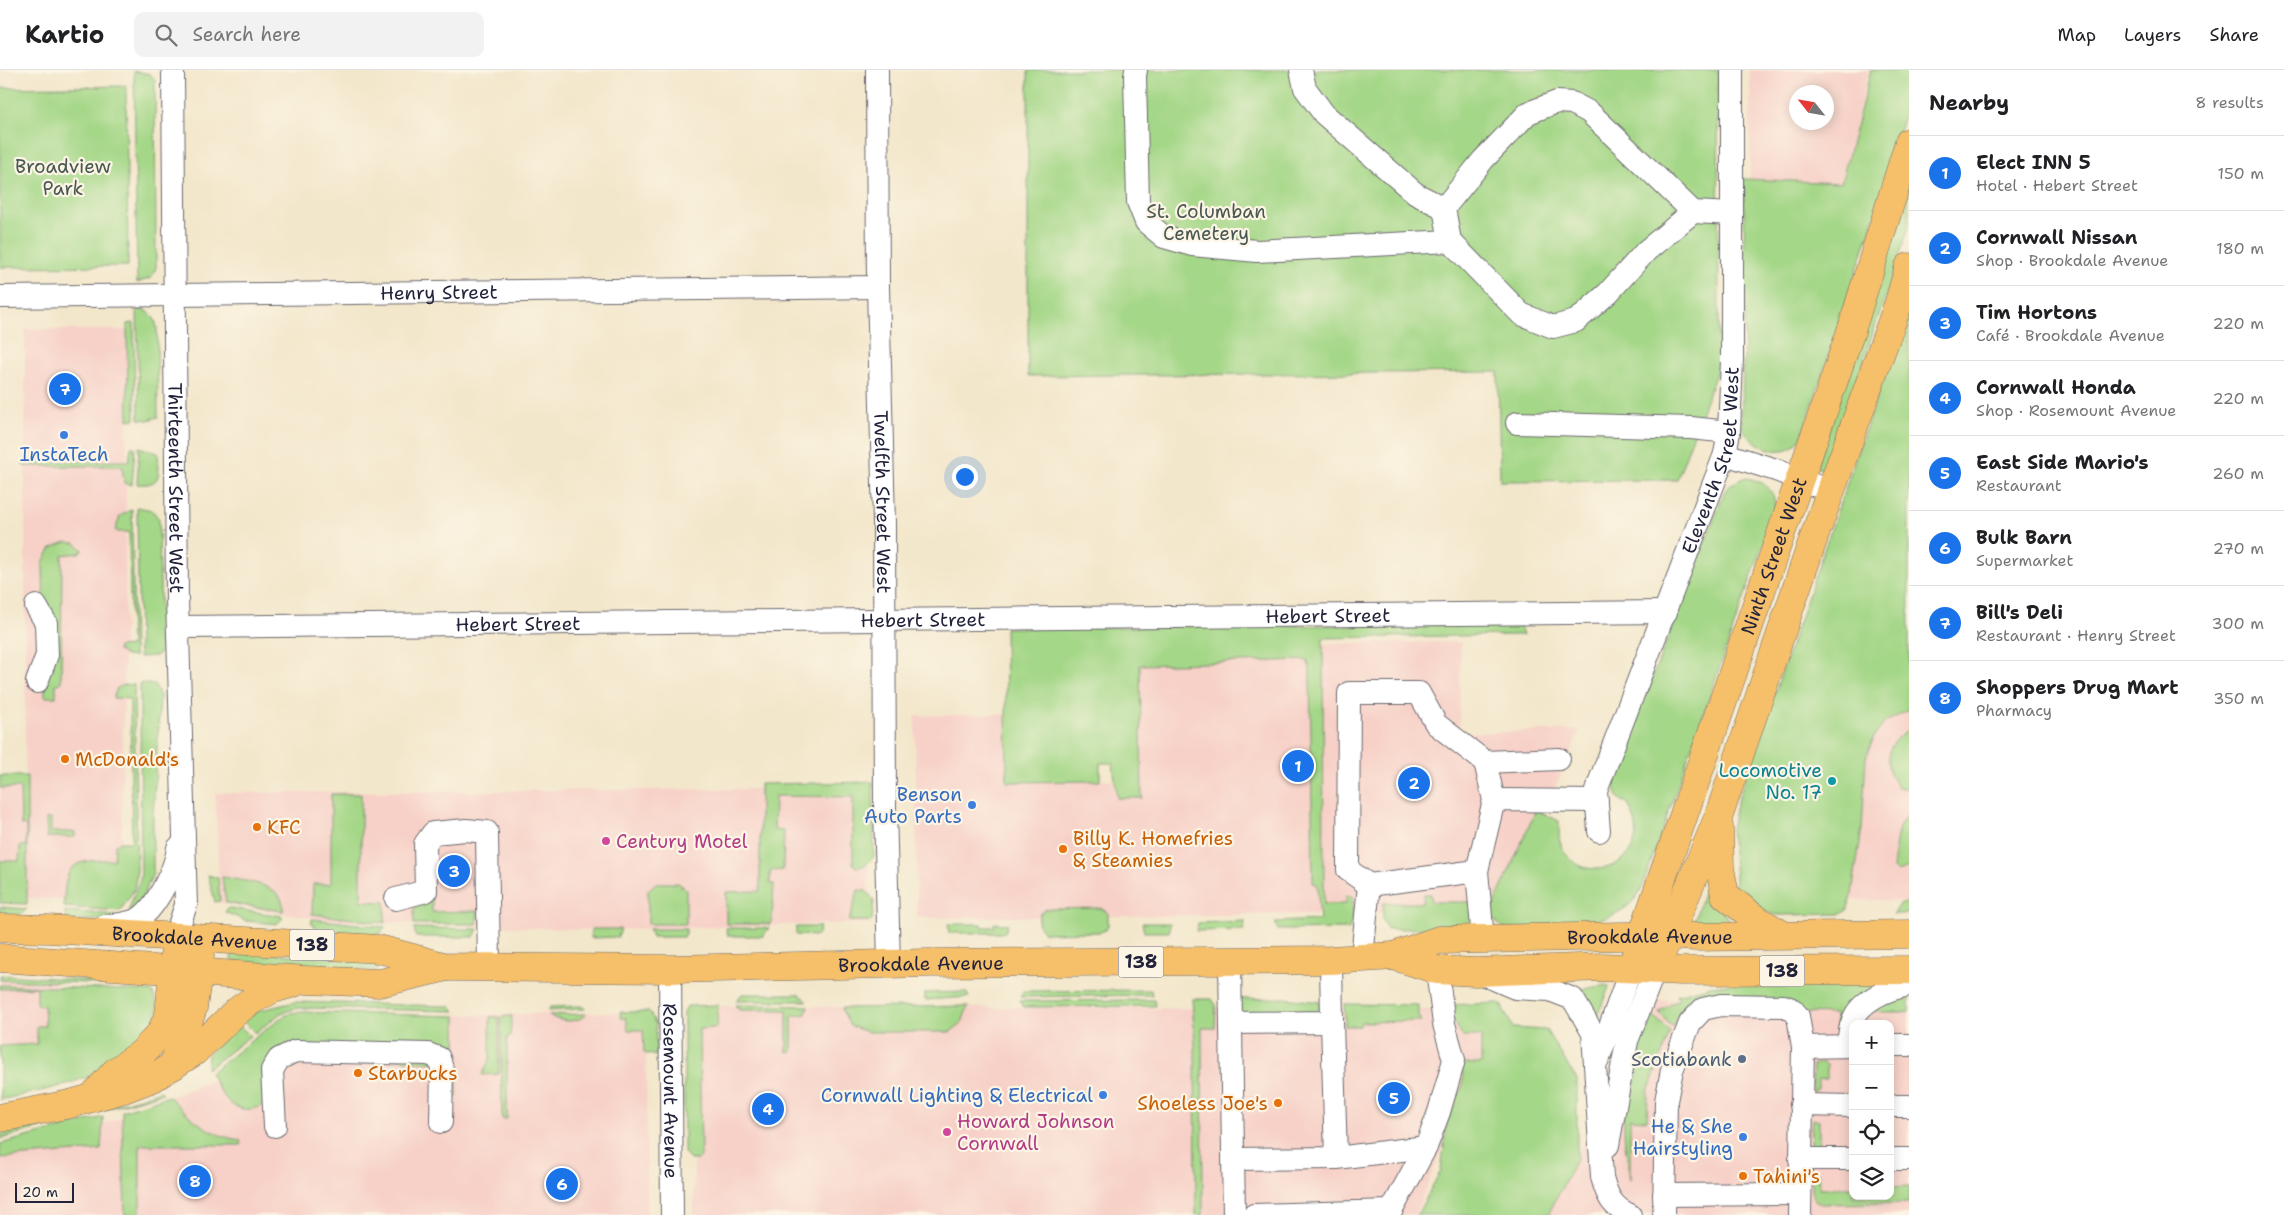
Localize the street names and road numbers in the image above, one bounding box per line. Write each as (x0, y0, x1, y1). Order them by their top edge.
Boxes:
street label: Henry Street (380, 279, 498, 306)
street label: Eleventh Street West (1676, 366, 1745, 557)
street label: Thirteenth Street West (162, 383, 189, 593)
street label: Twelfth Street West (868, 410, 896, 594)
street label: Ninth Street West (1735, 474, 1813, 638)
street label: Hebert Street (1265, 603, 1391, 629)
street label: Hebert Street (860, 607, 986, 633)
street label: Hebert Street (455, 611, 581, 637)
street label: Brookdale Avenue (111, 921, 278, 956)
street label: Brookdale Avenue (1567, 923, 1733, 950)
road number: 138 (290, 930, 334, 960)
road number: 138 (1118, 946, 1164, 978)
street label: Brookdale Avenue (838, 950, 1004, 978)
road number: 138 (1760, 956, 1804, 986)
street label: Rosemount Avenue (657, 1003, 684, 1179)

